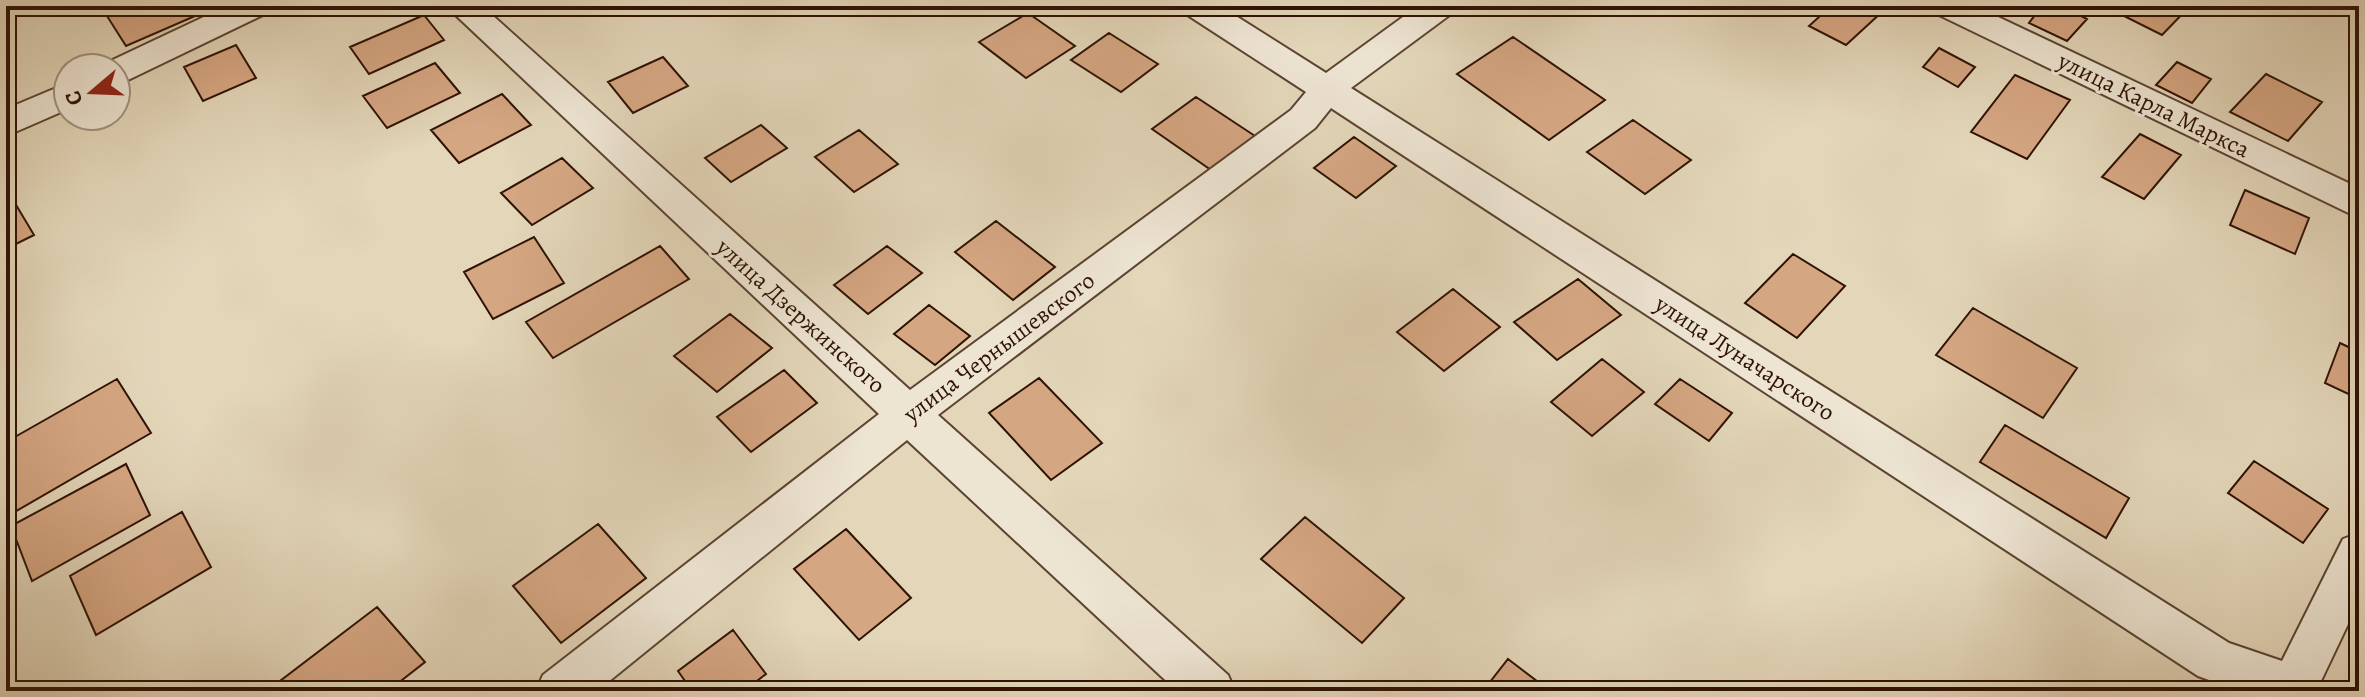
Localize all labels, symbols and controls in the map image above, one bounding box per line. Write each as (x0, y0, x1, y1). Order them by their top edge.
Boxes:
street label: улица Карла Маркса (2052, 44, 2255, 165)
north arrow (52, 52, 132, 132)
text: С (58, 87, 90, 109)
street label: улица Дзержинского (709, 231, 893, 401)
street label: улица Чернышевского (896, 264, 1101, 430)
street label: улица Луначарского (1648, 287, 1841, 428)

